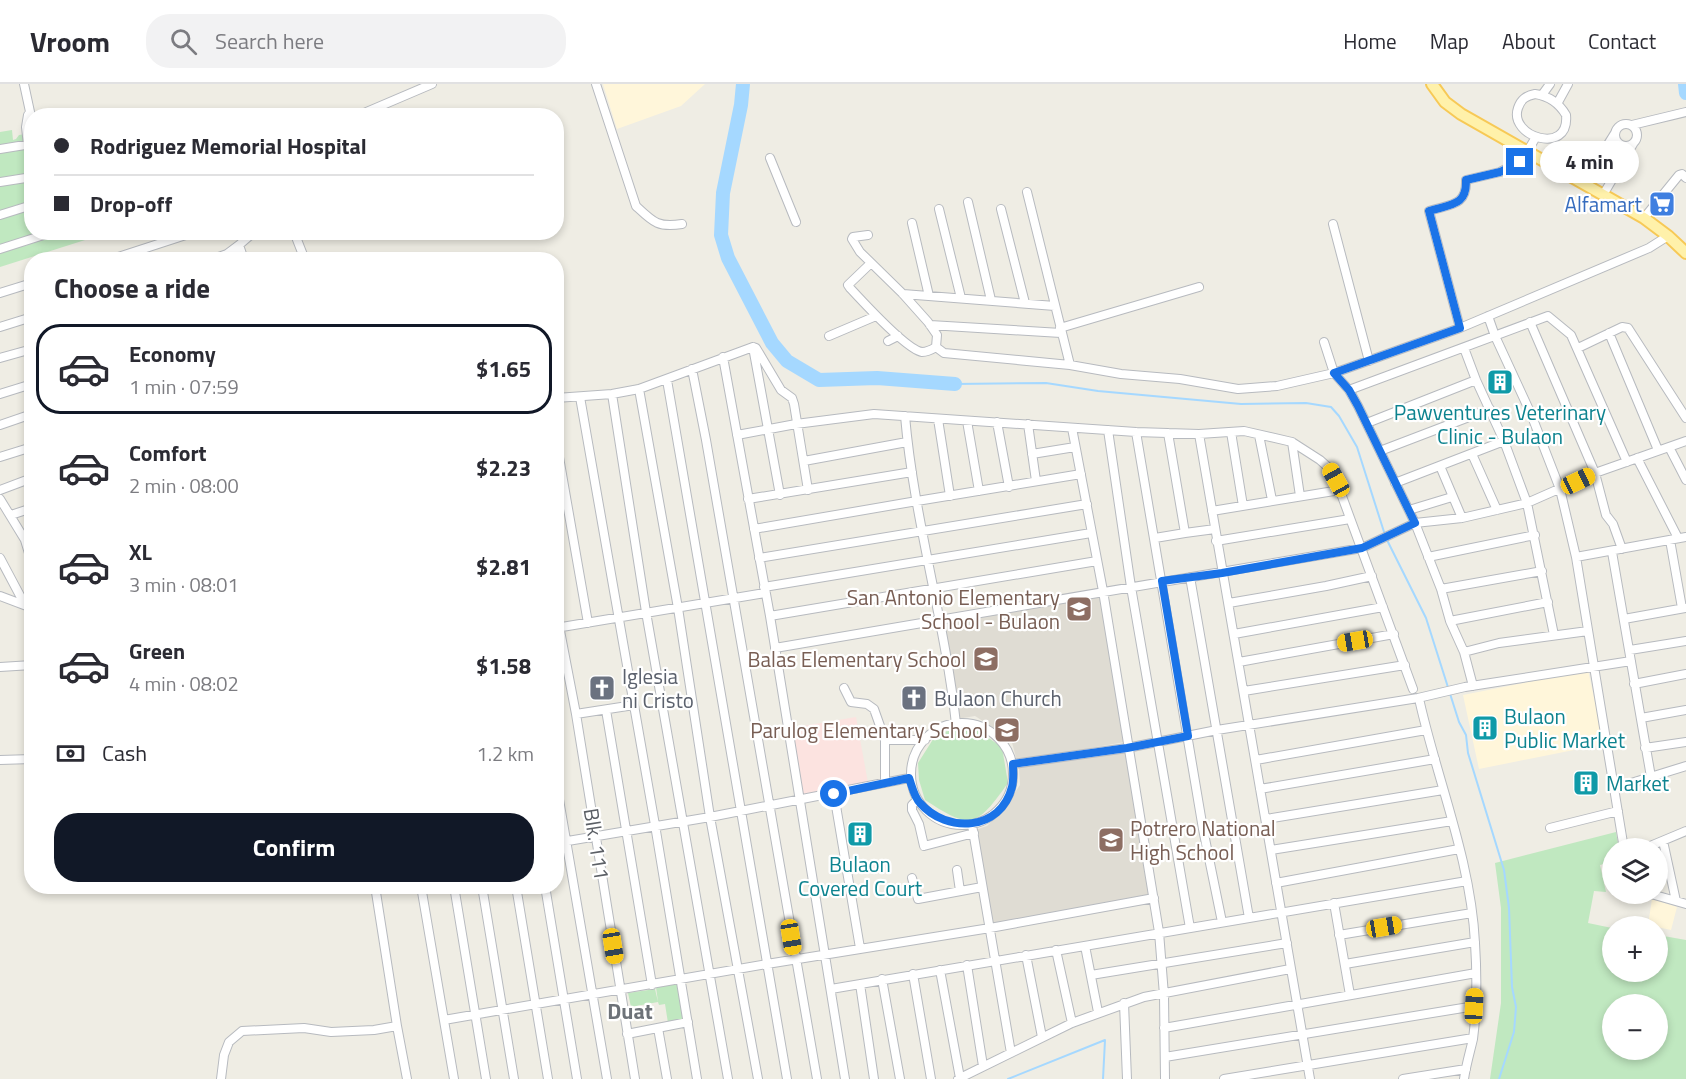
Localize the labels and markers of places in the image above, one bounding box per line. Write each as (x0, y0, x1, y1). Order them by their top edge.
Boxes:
place label: Alfamart (1564, 188, 1643, 220)
supermarket icon: Alfamart (1647, 189, 1677, 219)
building icon: Pawventures Veterinary Clinic - Bulaon (1485, 367, 1515, 397)
place label: Pawventures Veterinary Clinic - Bulaon (1394, 396, 1606, 452)
place label: San Antonio Elementary School - Bulaon (847, 581, 1060, 637)
school or university icon: San Antonio Elementary School - Bulaon (1064, 594, 1094, 624)
place label: Balas Elementary School (748, 643, 966, 675)
school or university icon: Balas Elementary School (971, 644, 1001, 674)
place label: Iglesia ni Cristo (622, 660, 694, 716)
church icon: Iglesia ni Cristo (587, 673, 617, 703)
place label: Bulaon Church (934, 682, 1062, 714)
church icon: Bulaon Church (899, 683, 929, 713)
place label: Bulaon Public Market (1504, 700, 1626, 756)
building icon: Bulaon Public Market (1470, 713, 1500, 743)
place label: Parulog Elementary School (750, 714, 988, 746)
school or university icon: Parulog Elementary School (992, 715, 1022, 745)
place label: Market (1606, 767, 1670, 799)
building icon: Market (1571, 768, 1601, 798)
place label: Potrero National High School (1130, 812, 1276, 868)
building icon: Bulaon Covered Court (845, 819, 875, 849)
school or university icon: Potrero National High School (1096, 825, 1126, 855)
place label: Bulaon Covered Court (798, 848, 923, 904)

